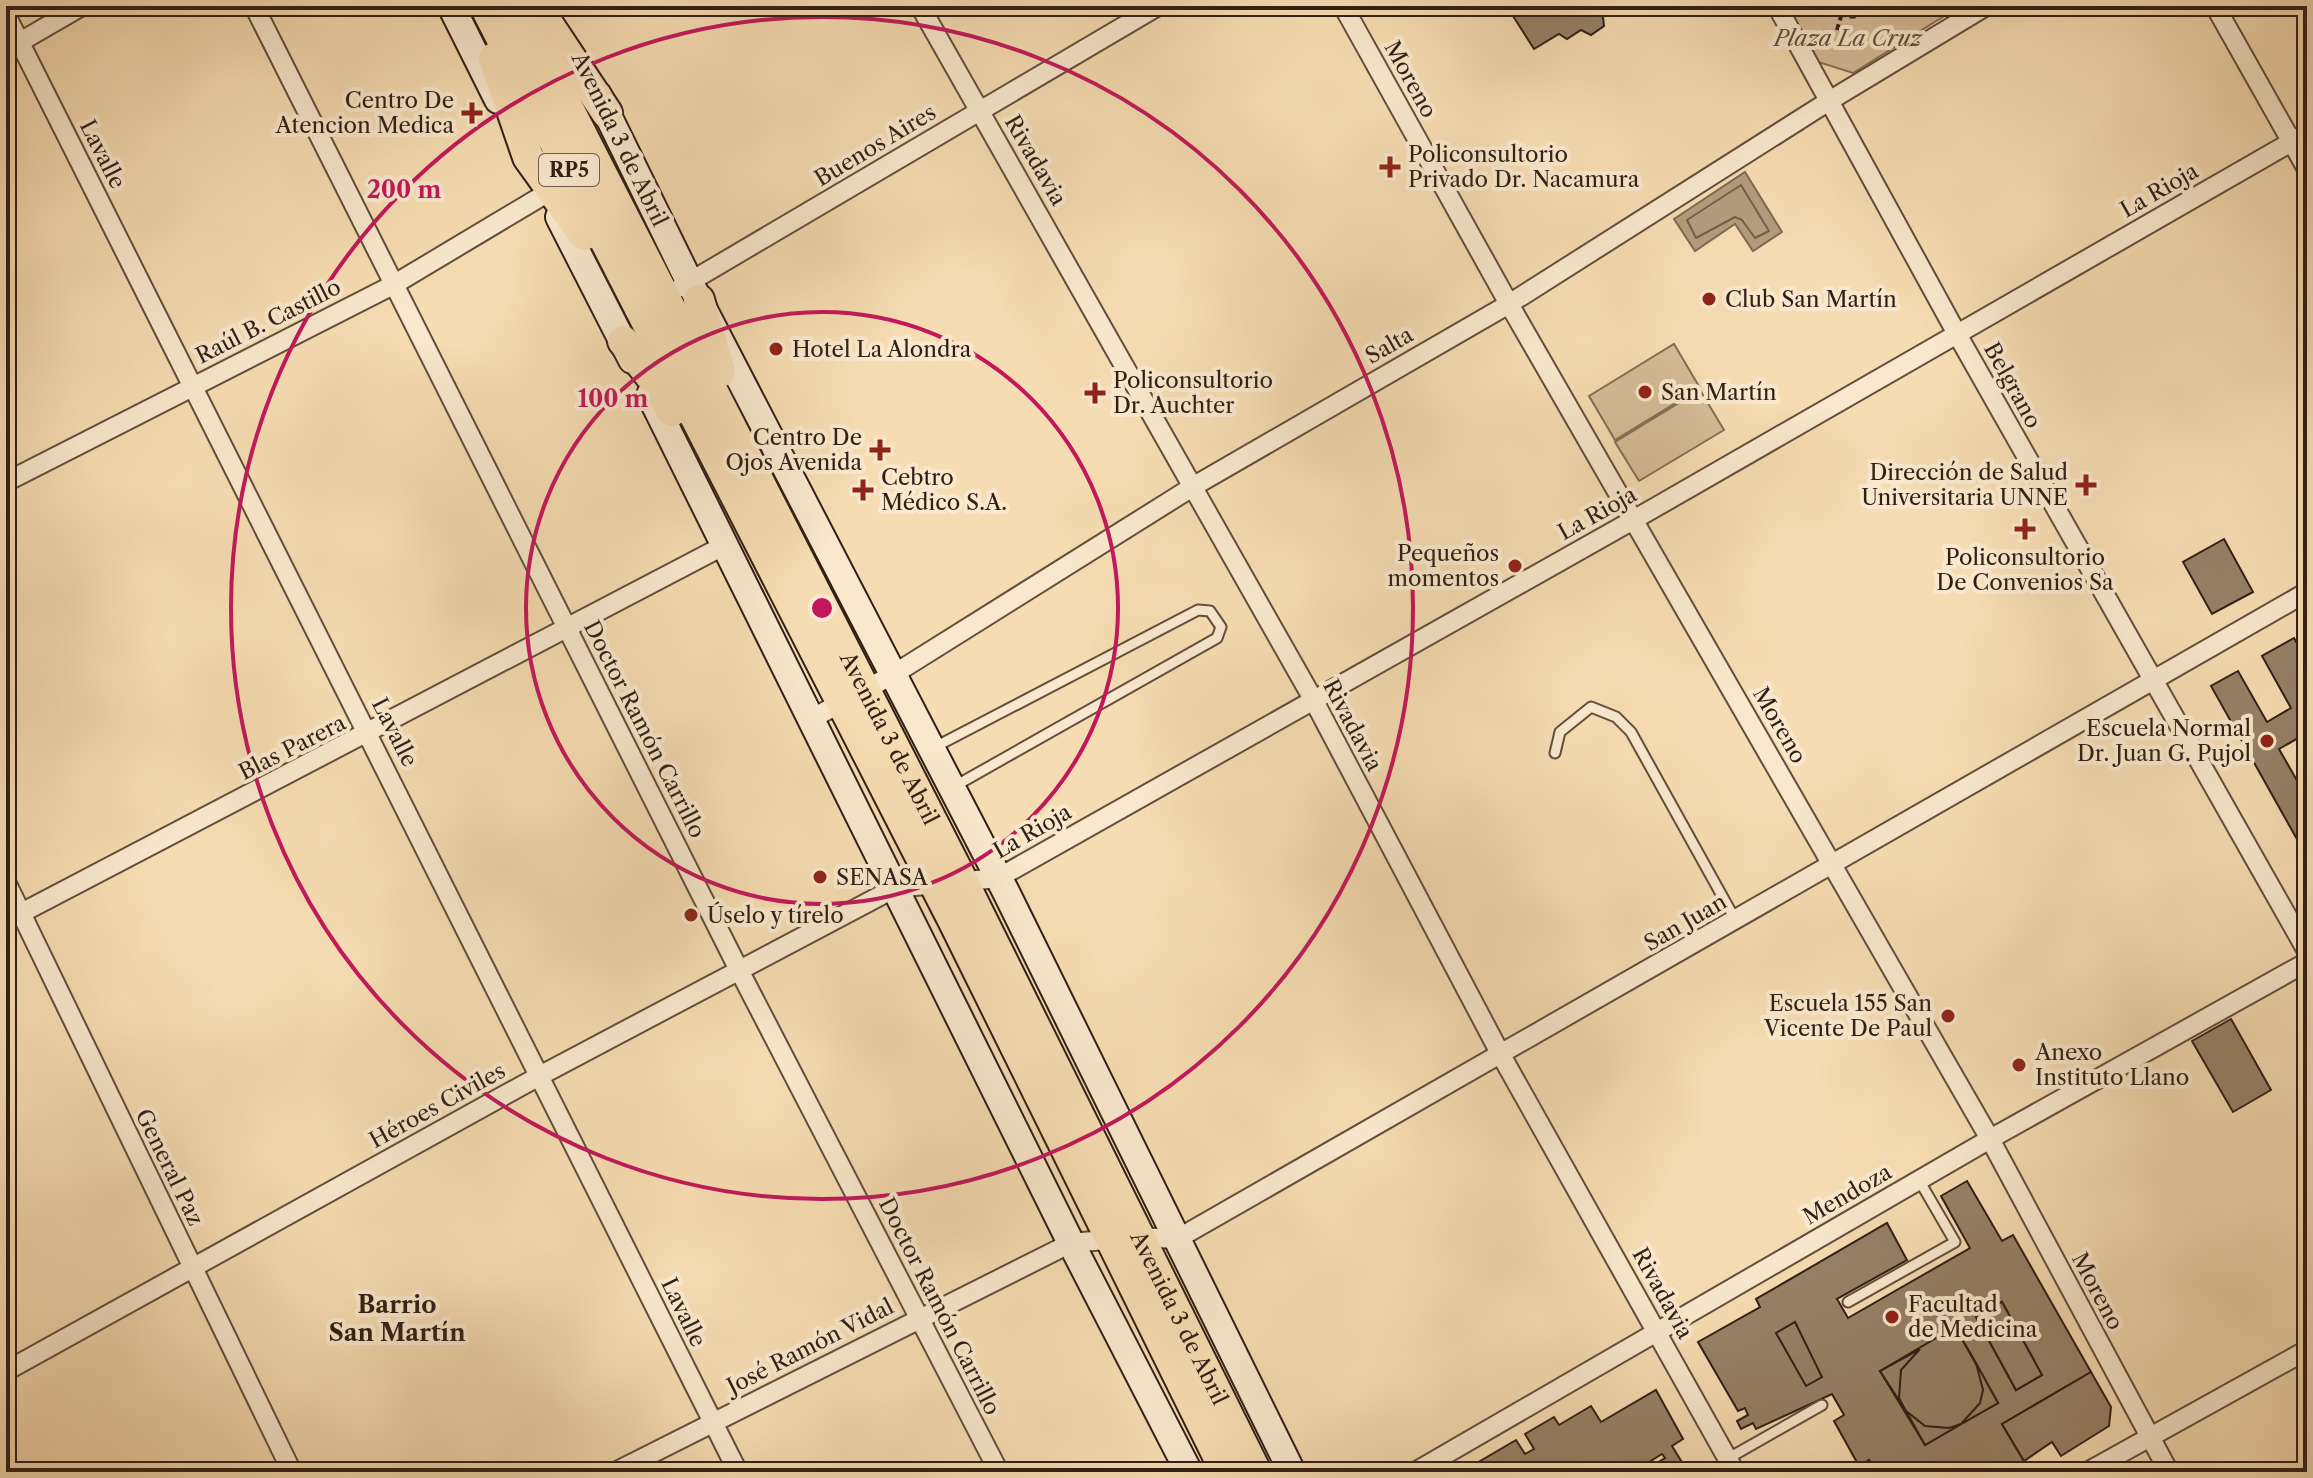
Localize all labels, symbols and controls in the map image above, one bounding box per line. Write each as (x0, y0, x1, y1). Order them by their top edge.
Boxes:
park label: Plaza La Cruz (1772, 25, 1923, 52)
street label: Moreno (1378, 36, 1443, 122)
street label: Avenida 3 de Abril (565, 47, 674, 231)
place label: Centro De Atencion Medica (274, 87, 454, 139)
street label: Buenos Aires (810, 99, 941, 192)
marker: Centro De Atencion Medica (461, 102, 483, 124)
street label: Rivadavia (999, 110, 1072, 211)
street label: Lavalle (74, 115, 131, 193)
place label: Policonsultorio Privado Dr. Nacamura (1408, 141, 1640, 193)
road number: RP5 (539, 154, 599, 186)
marker: Policonsultorio Privado Dr. Nacamura (1379, 156, 1401, 178)
street label: La Rioja (2115, 157, 2203, 224)
text: 200 m (367, 175, 441, 204)
street label: Raúl B. Castillo (191, 273, 345, 370)
place label: Club San Martín (1725, 286, 1897, 313)
marker: Club San Martín (1700, 290, 1718, 308)
street label: Salta (1361, 321, 1418, 370)
place label: Hotel La Alondra (792, 336, 972, 363)
street label: Belgrano (1978, 338, 2047, 433)
marker: Hotel La Alondra (767, 340, 785, 358)
place label: Policonsultorio Dr. Auchter (1113, 367, 1273, 419)
place label: San Martín (1661, 379, 1777, 406)
marker: Policonsultorio Dr. Auchter (1084, 382, 1106, 404)
marker: San Martín (1636, 383, 1654, 401)
text: 100 m (577, 384, 649, 413)
place label: Centro De Ojos Avenida (725, 424, 862, 476)
marker: Centro De Ojos Avenida (869, 439, 891, 461)
place label: Dirección de Salud Universitaria UNNE (1861, 459, 2068, 511)
place label: Cebtro Médico S.A. (881, 464, 1007, 516)
marker: Dirección de Salud Universitaria UNNE (2075, 474, 2097, 496)
marker: Cebtro Médico S.A. (852, 479, 874, 501)
street label: La Rioja (1553, 481, 1642, 546)
marker: Policonsultorio De Convenios Sa (2014, 518, 2036, 540)
place label: Pequeños momentos (1388, 540, 1499, 592)
place label: Policonsultorio De Convenios Sa (1936, 544, 2114, 596)
marker: Pequeños momentos (1506, 557, 1524, 575)
centre of rings (808, 594, 836, 622)
street label: Doctor Ramón Carrillo (578, 616, 711, 842)
street label: Avenida 3 de Abril (833, 647, 945, 830)
street label: Rivadavia (1317, 675, 1388, 776)
street label: Moreno (1747, 682, 1812, 768)
street label: Lavalle (366, 693, 423, 771)
street label: Blas Parera (234, 709, 351, 786)
place label: Escuela Normal Dr. Juan G. Pujol (2077, 715, 2251, 767)
marker: Escuela Normal Dr. Juan G. Pujol (2258, 732, 2276, 750)
street label: La Rioja (988, 798, 1076, 865)
place label: SENASA (836, 864, 928, 891)
marker: SENASA (811, 868, 829, 886)
street label: San Juan (1639, 888, 1732, 957)
place label: Úselo y tírelo (707, 901, 844, 929)
marker: Úselo y tírelo (682, 906, 700, 924)
place label: Escuela 155 San Vicente De Paul (1763, 990, 1932, 1042)
marker: Escuela 155 San Vicente De Paul (1939, 1007, 1957, 1025)
place label: Anexo Instituto Llano (2034, 1039, 2189, 1091)
marker: Anexo Instituto Llano (2010, 1056, 2028, 1074)
street label: Héroes Civiles (365, 1057, 510, 1154)
street label: General Paz (130, 1104, 209, 1230)
street label: Mendoza (1798, 1158, 1897, 1231)
street label: Doctor Ramón Carrillo (873, 1193, 1006, 1419)
street label: Avenida 3 de Abril (1124, 1226, 1234, 1410)
street label: Rivadavia (1626, 1243, 1699, 1344)
street label: Moreno (2066, 1248, 2129, 1335)
street label: Lavalle (655, 1273, 712, 1351)
district label: Barrio San Martín (328, 1290, 466, 1347)
place label: Facultad de Medicina (1908, 1291, 2038, 1343)
street label: José Ramón Vidal (720, 1293, 898, 1401)
marker: Facultad de Medicina (1883, 1308, 1901, 1326)

